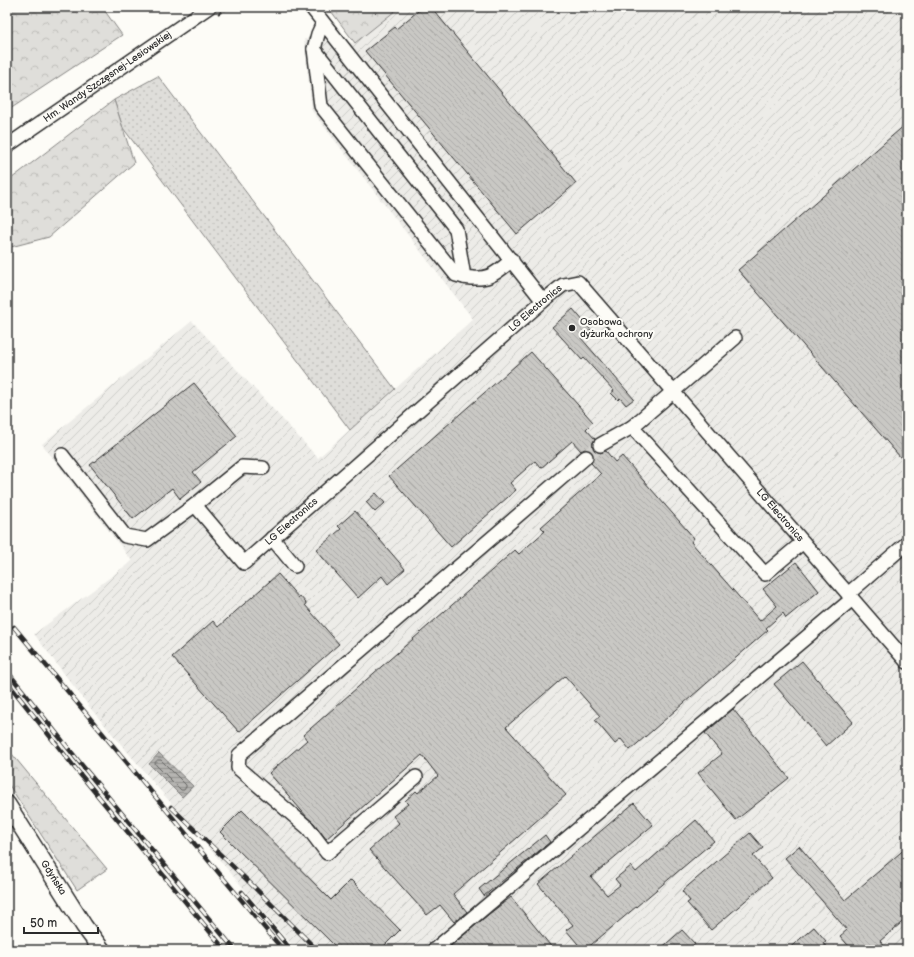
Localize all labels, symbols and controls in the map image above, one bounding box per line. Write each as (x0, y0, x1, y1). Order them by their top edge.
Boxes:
street label: Hm. Wandy Szczęsnej-Lesiowskiej (41, 29, 174, 125)
street label: LG Electronics (506, 282, 564, 334)
place label: Osobowa dyżurka ochrony (580, 316, 654, 340)
marker: Osobowa dyżurka ochrony (567, 323, 577, 333)
street label: LG Electronics (754, 486, 806, 544)
street label: LG Electronics (263, 495, 320, 548)
street label: Gdyńska (38, 858, 69, 897)
scale bar (24, 909, 98, 935)
text: 50 m (30, 916, 57, 931)

